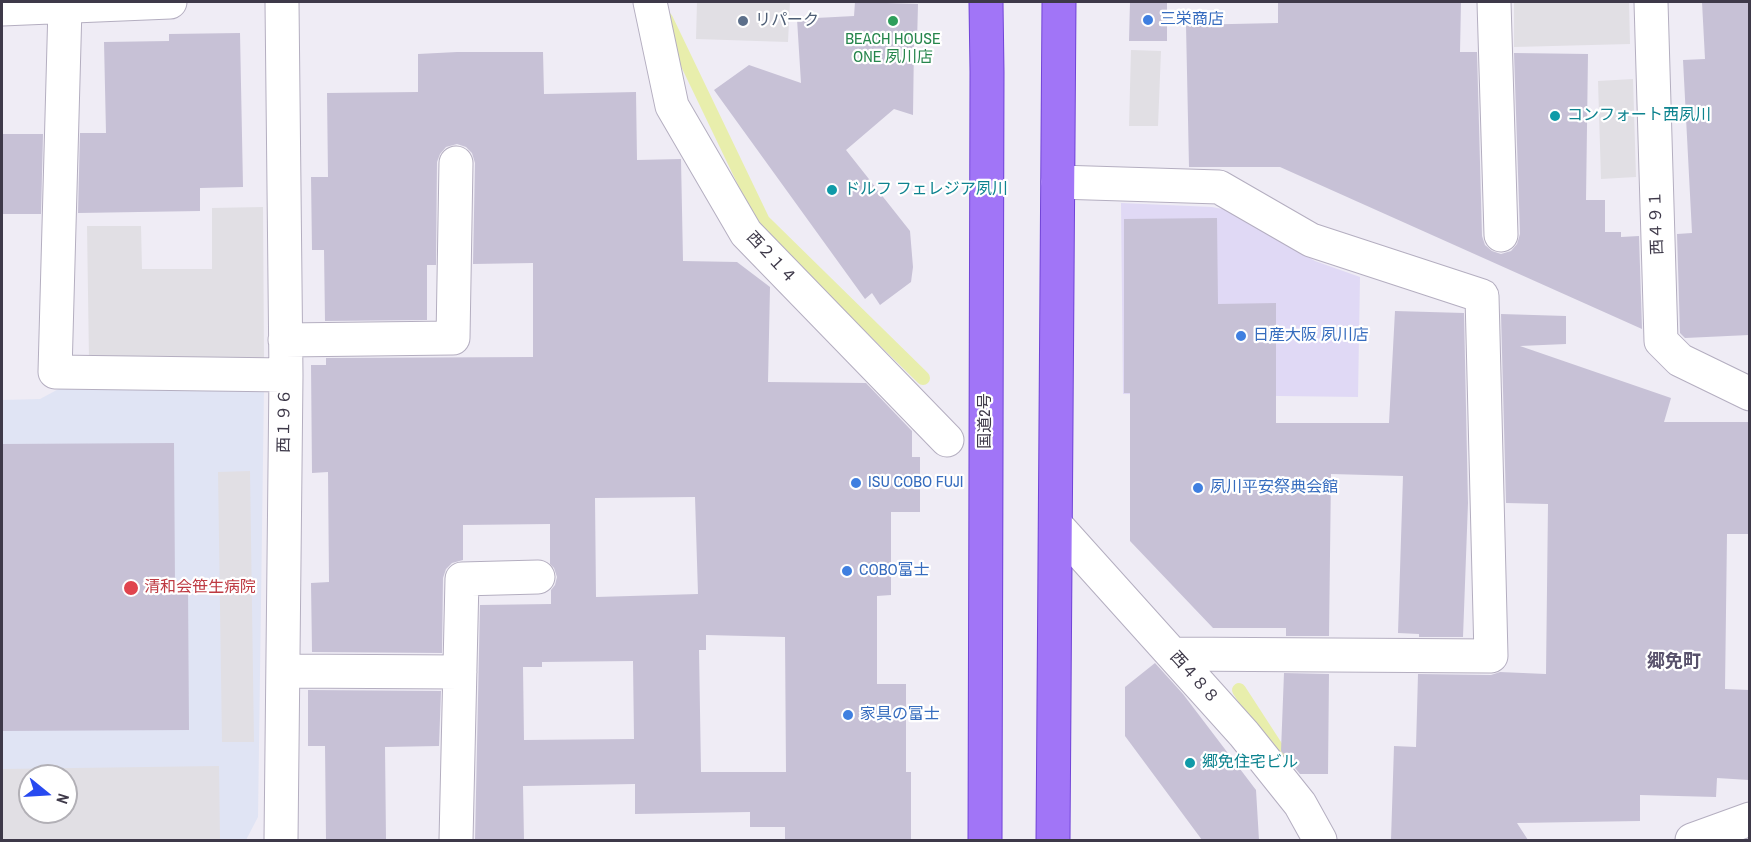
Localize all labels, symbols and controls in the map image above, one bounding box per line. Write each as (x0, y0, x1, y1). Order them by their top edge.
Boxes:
place label: 三栄商店 (1160, 10, 1224, 30)
place label: リパーク (755, 11, 819, 31)
marker: 三栄商店 (1141, 13, 1155, 27)
marker: リパーク (736, 14, 750, 28)
marker: BEACH HOUSE ONE 夙川店 (886, 14, 900, 28)
place label: BEACH HOUSE ONE 夙川店 (845, 30, 941, 68)
place label: コンフォート西夙川 (1567, 106, 1711, 126)
marker: コンフォート西夙川 (1548, 109, 1562, 123)
place label: ドルフ フェレジア夙川 (844, 180, 1008, 200)
marker: ドルフ フェレジア夙川 (825, 183, 839, 197)
street label: 西４９１ (1646, 191, 1668, 255)
street label: 西２１４ (742, 228, 800, 288)
place label: 日産大阪 夙川店 (1253, 326, 1369, 346)
marker: 日産大阪 夙川店 (1234, 329, 1248, 343)
street label: 西１９６ (275, 389, 295, 453)
street label: 国道2号 (976, 393, 996, 449)
place label: ISU COBO FUJI (868, 473, 964, 493)
marker: ISU COBO FUJI (849, 476, 863, 490)
place label: 夙川平安祭典会館 (1210, 478, 1338, 498)
marker: 夙川平安祭典会館 (1191, 481, 1205, 495)
place label: COBO富士 (859, 561, 930, 581)
marker: COBO富士 (840, 564, 854, 578)
place label: 清和会笹生病院 (144, 578, 256, 598)
marker: 清和会笹生病院 (122, 579, 140, 597)
street label: 西４８８ (1165, 648, 1223, 708)
district label: 郷免町 (1647, 651, 1701, 673)
place label: 家具の富士 (860, 705, 940, 725)
marker: 家具の富士 (841, 708, 855, 722)
place label: 郷免住宅ビル (1202, 753, 1298, 773)
marker: 郷免住宅ビル (1183, 756, 1197, 770)
north arrow (18, 764, 78, 824)
text: N (51, 791, 75, 807)

